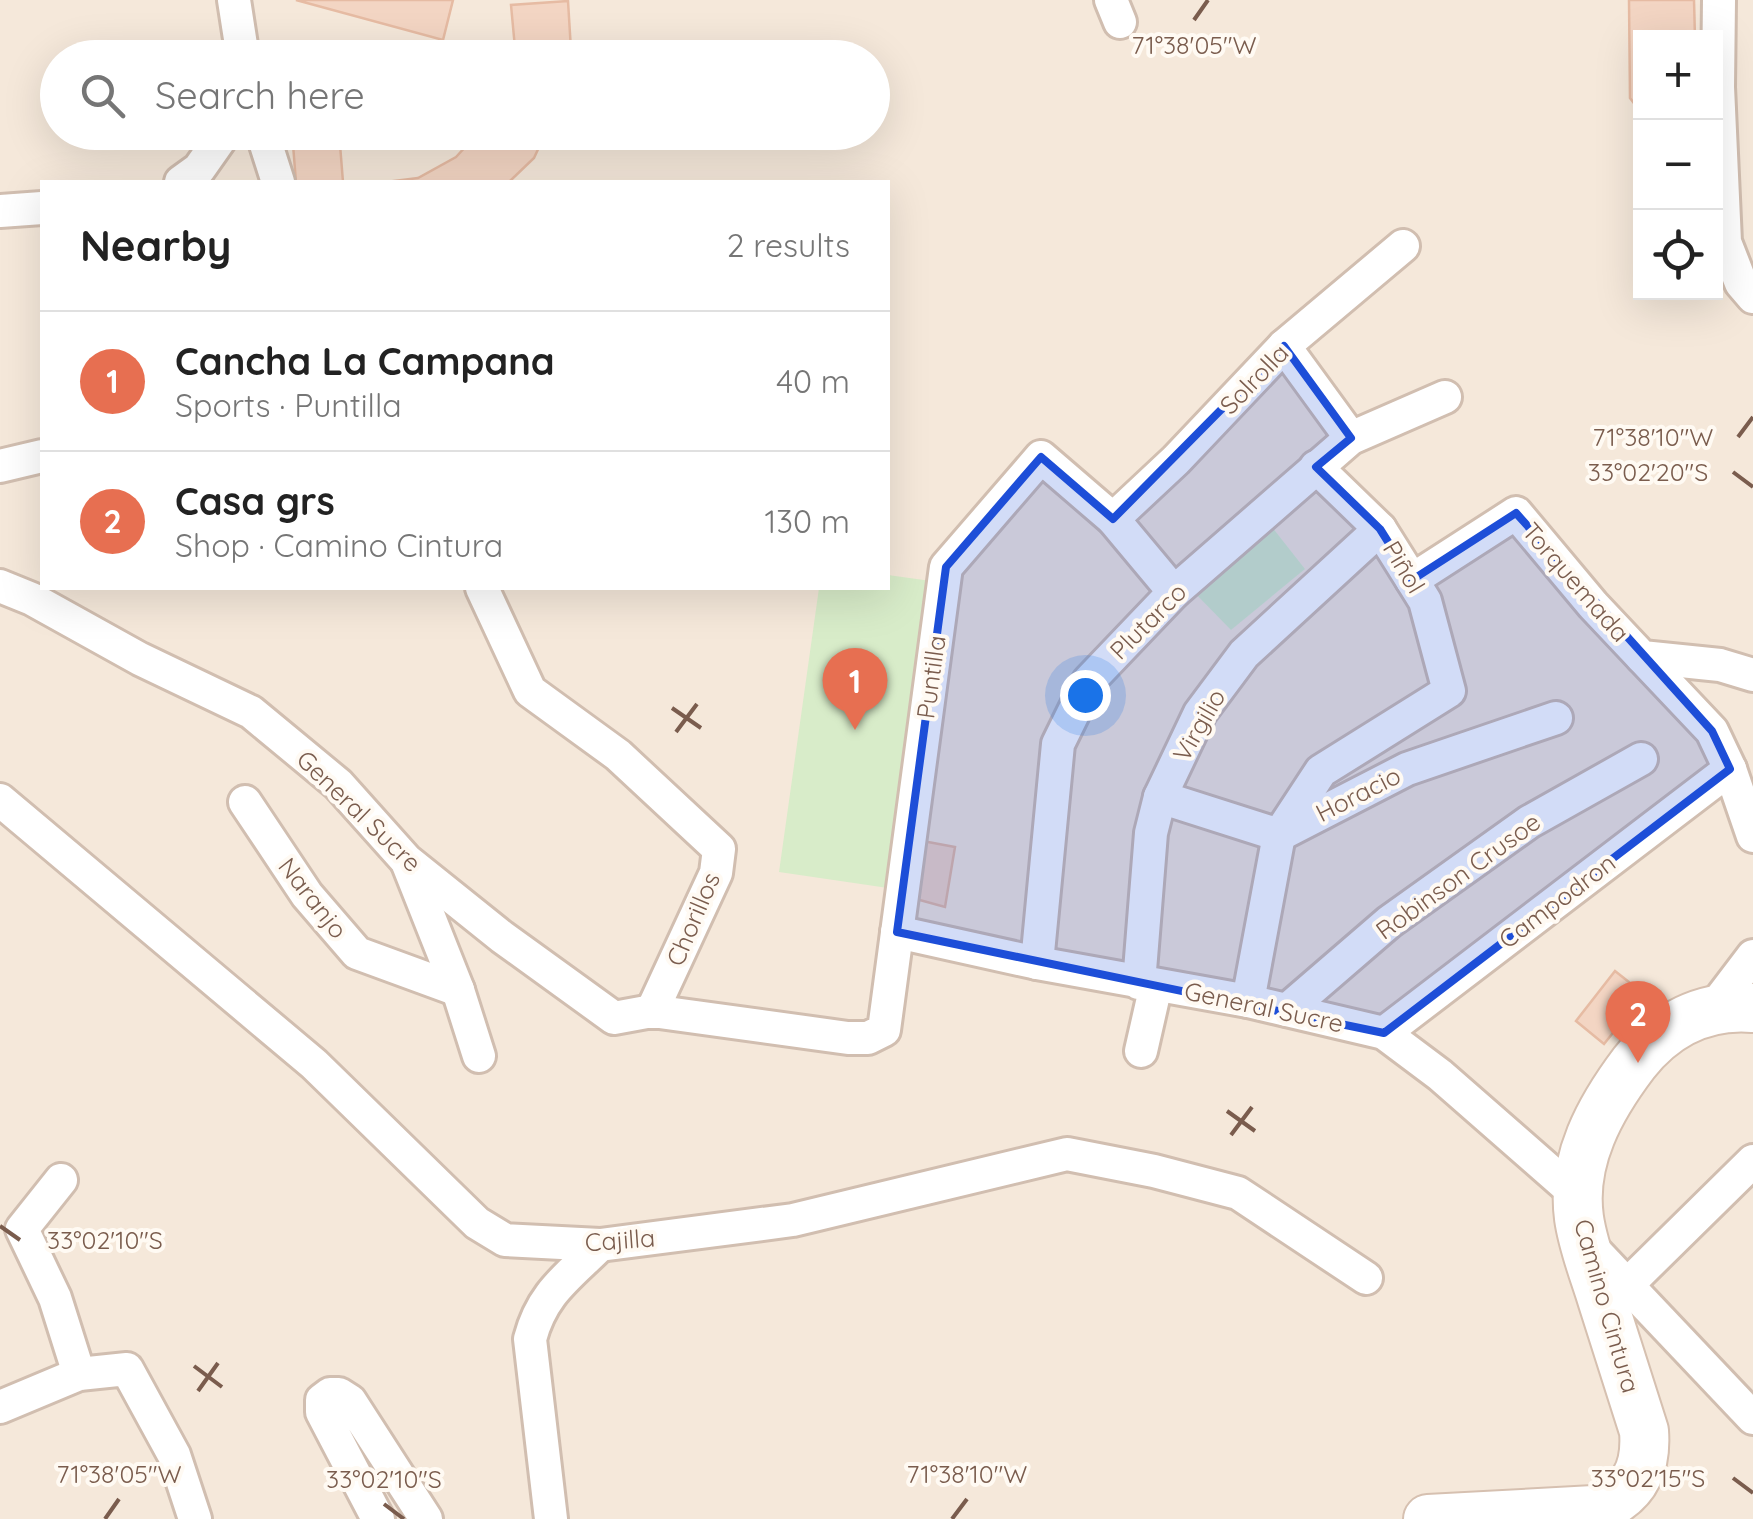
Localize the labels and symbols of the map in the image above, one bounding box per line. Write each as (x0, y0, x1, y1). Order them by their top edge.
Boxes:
text: 71°38'05"W (1131, 29, 1257, 60)
street label: Solrolla (1213, 337, 1295, 420)
text: 71°38'10"W (1593, 421, 1713, 452)
text: 33°02'20"S (1588, 456, 1708, 487)
street label: Torquemada (1516, 516, 1637, 648)
street label: Piñol (1377, 535, 1432, 599)
street label: Plutarco (1103, 576, 1192, 665)
street label: Puntilla (909, 633, 952, 721)
pin: 1 (822, 648, 888, 730)
your location (1060, 670, 1111, 721)
street label: Virgilio (1166, 683, 1232, 766)
street label: General Sucre (290, 743, 428, 878)
street label: Horacio (1310, 759, 1405, 828)
street label: Robinson Crusoe (1369, 805, 1546, 946)
street label: Campodron (1492, 847, 1621, 955)
street label: Naranjo (272, 851, 355, 944)
street label: Chorillos (659, 867, 726, 970)
street label: General Sucre (1182, 975, 1346, 1038)
pin: 2 (1606, 980, 1670, 1063)
street label: Camino Cintura (1568, 1215, 1647, 1396)
street label: Cajilla (584, 1222, 656, 1257)
text: 33°02'10"S (47, 1224, 163, 1255)
text: 71°38'05"W (56, 1458, 182, 1489)
text: 71°38'10"W (907, 1458, 1027, 1489)
text: 33°02'15"S (1591, 1462, 1705, 1493)
text: 33°02'10"S (326, 1463, 442, 1494)

